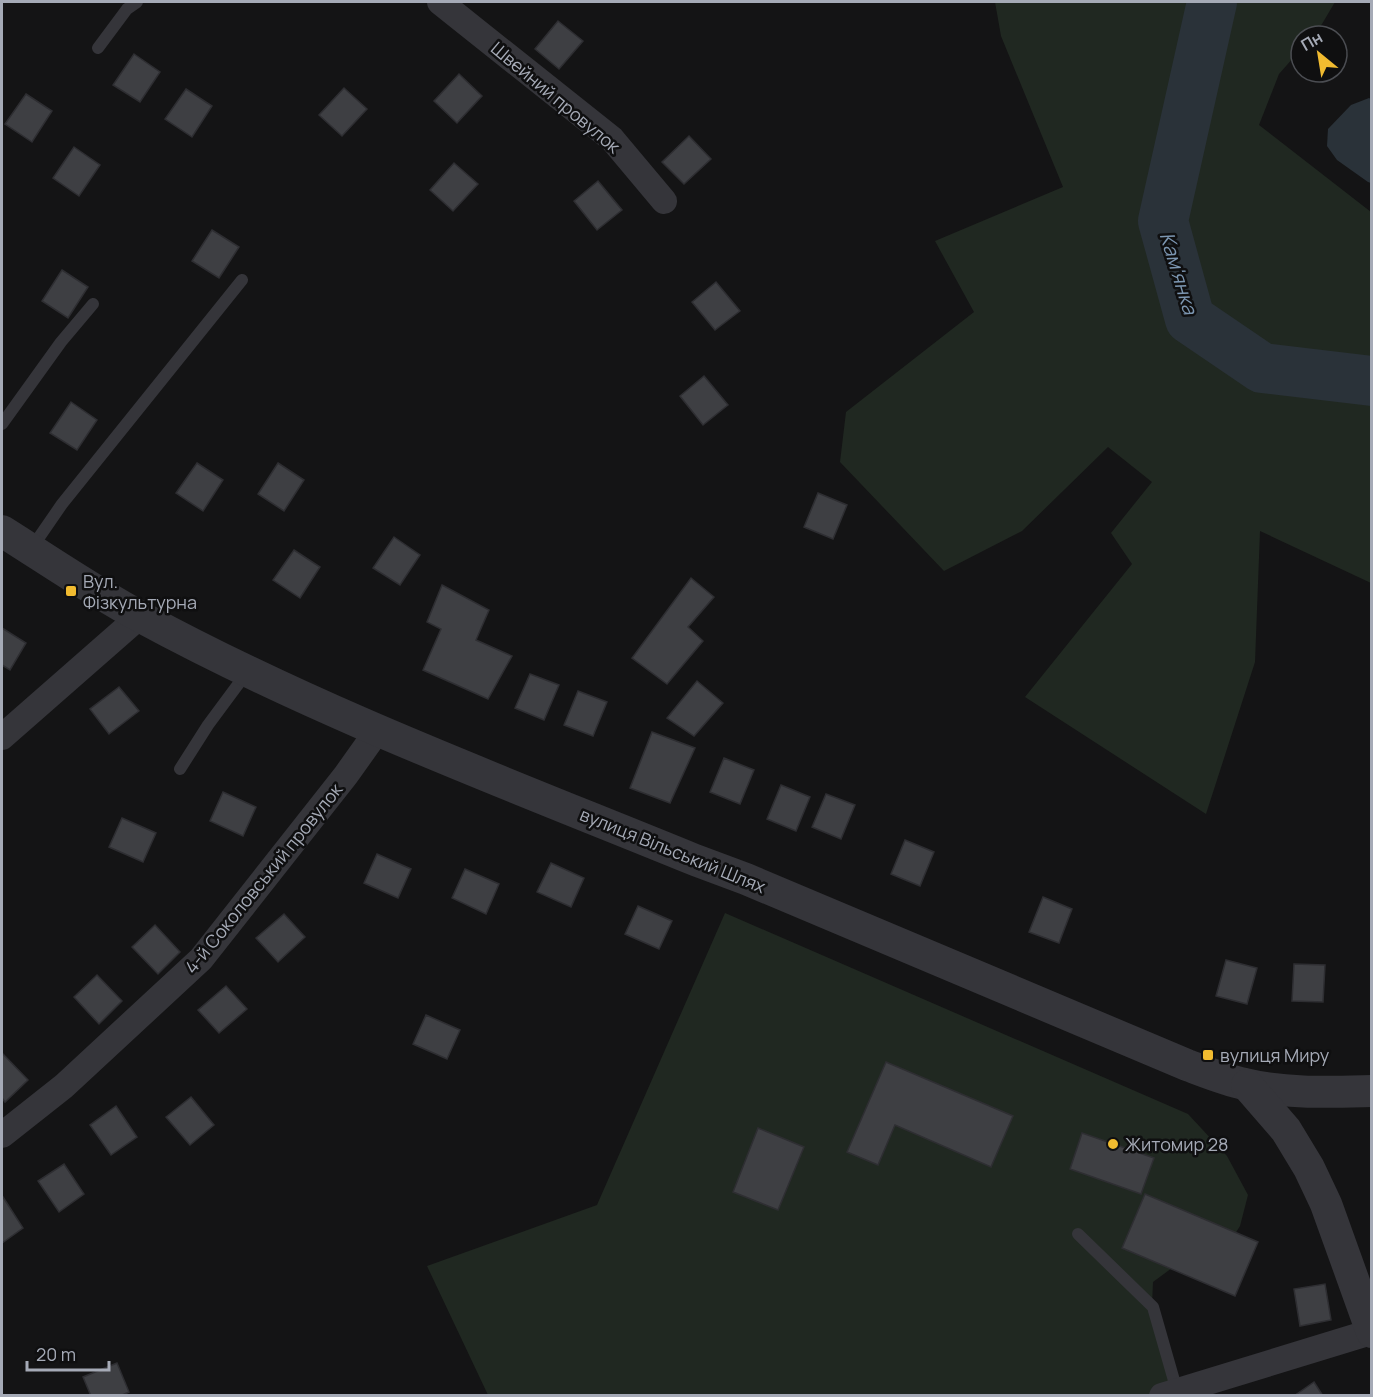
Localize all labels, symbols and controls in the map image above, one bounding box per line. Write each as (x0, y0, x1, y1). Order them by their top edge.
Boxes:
north arrow (1289, 24, 1349, 84)
text: Пн (1297, 26, 1326, 56)
street label: Швейний провулок (486, 36, 626, 159)
water label: Кам'янка (1154, 229, 1205, 318)
place label: Вул. Фізкультурна (83, 569, 197, 614)
marker: Вул. Фізкультурна (64, 584, 78, 598)
street label: 4-й Соколовський провулок (179, 777, 348, 978)
street label: вулиця Вільський Шлях (577, 802, 770, 898)
place label: вулиця Миру (1220, 1043, 1330, 1067)
marker: вулиця Миру (1201, 1048, 1215, 1062)
place label: Житомир 28 (1125, 1132, 1229, 1156)
marker: Житомир 28 (1106, 1137, 1120, 1151)
scale bar (27, 1334, 110, 1372)
text: 20 m (36, 1342, 76, 1366)

